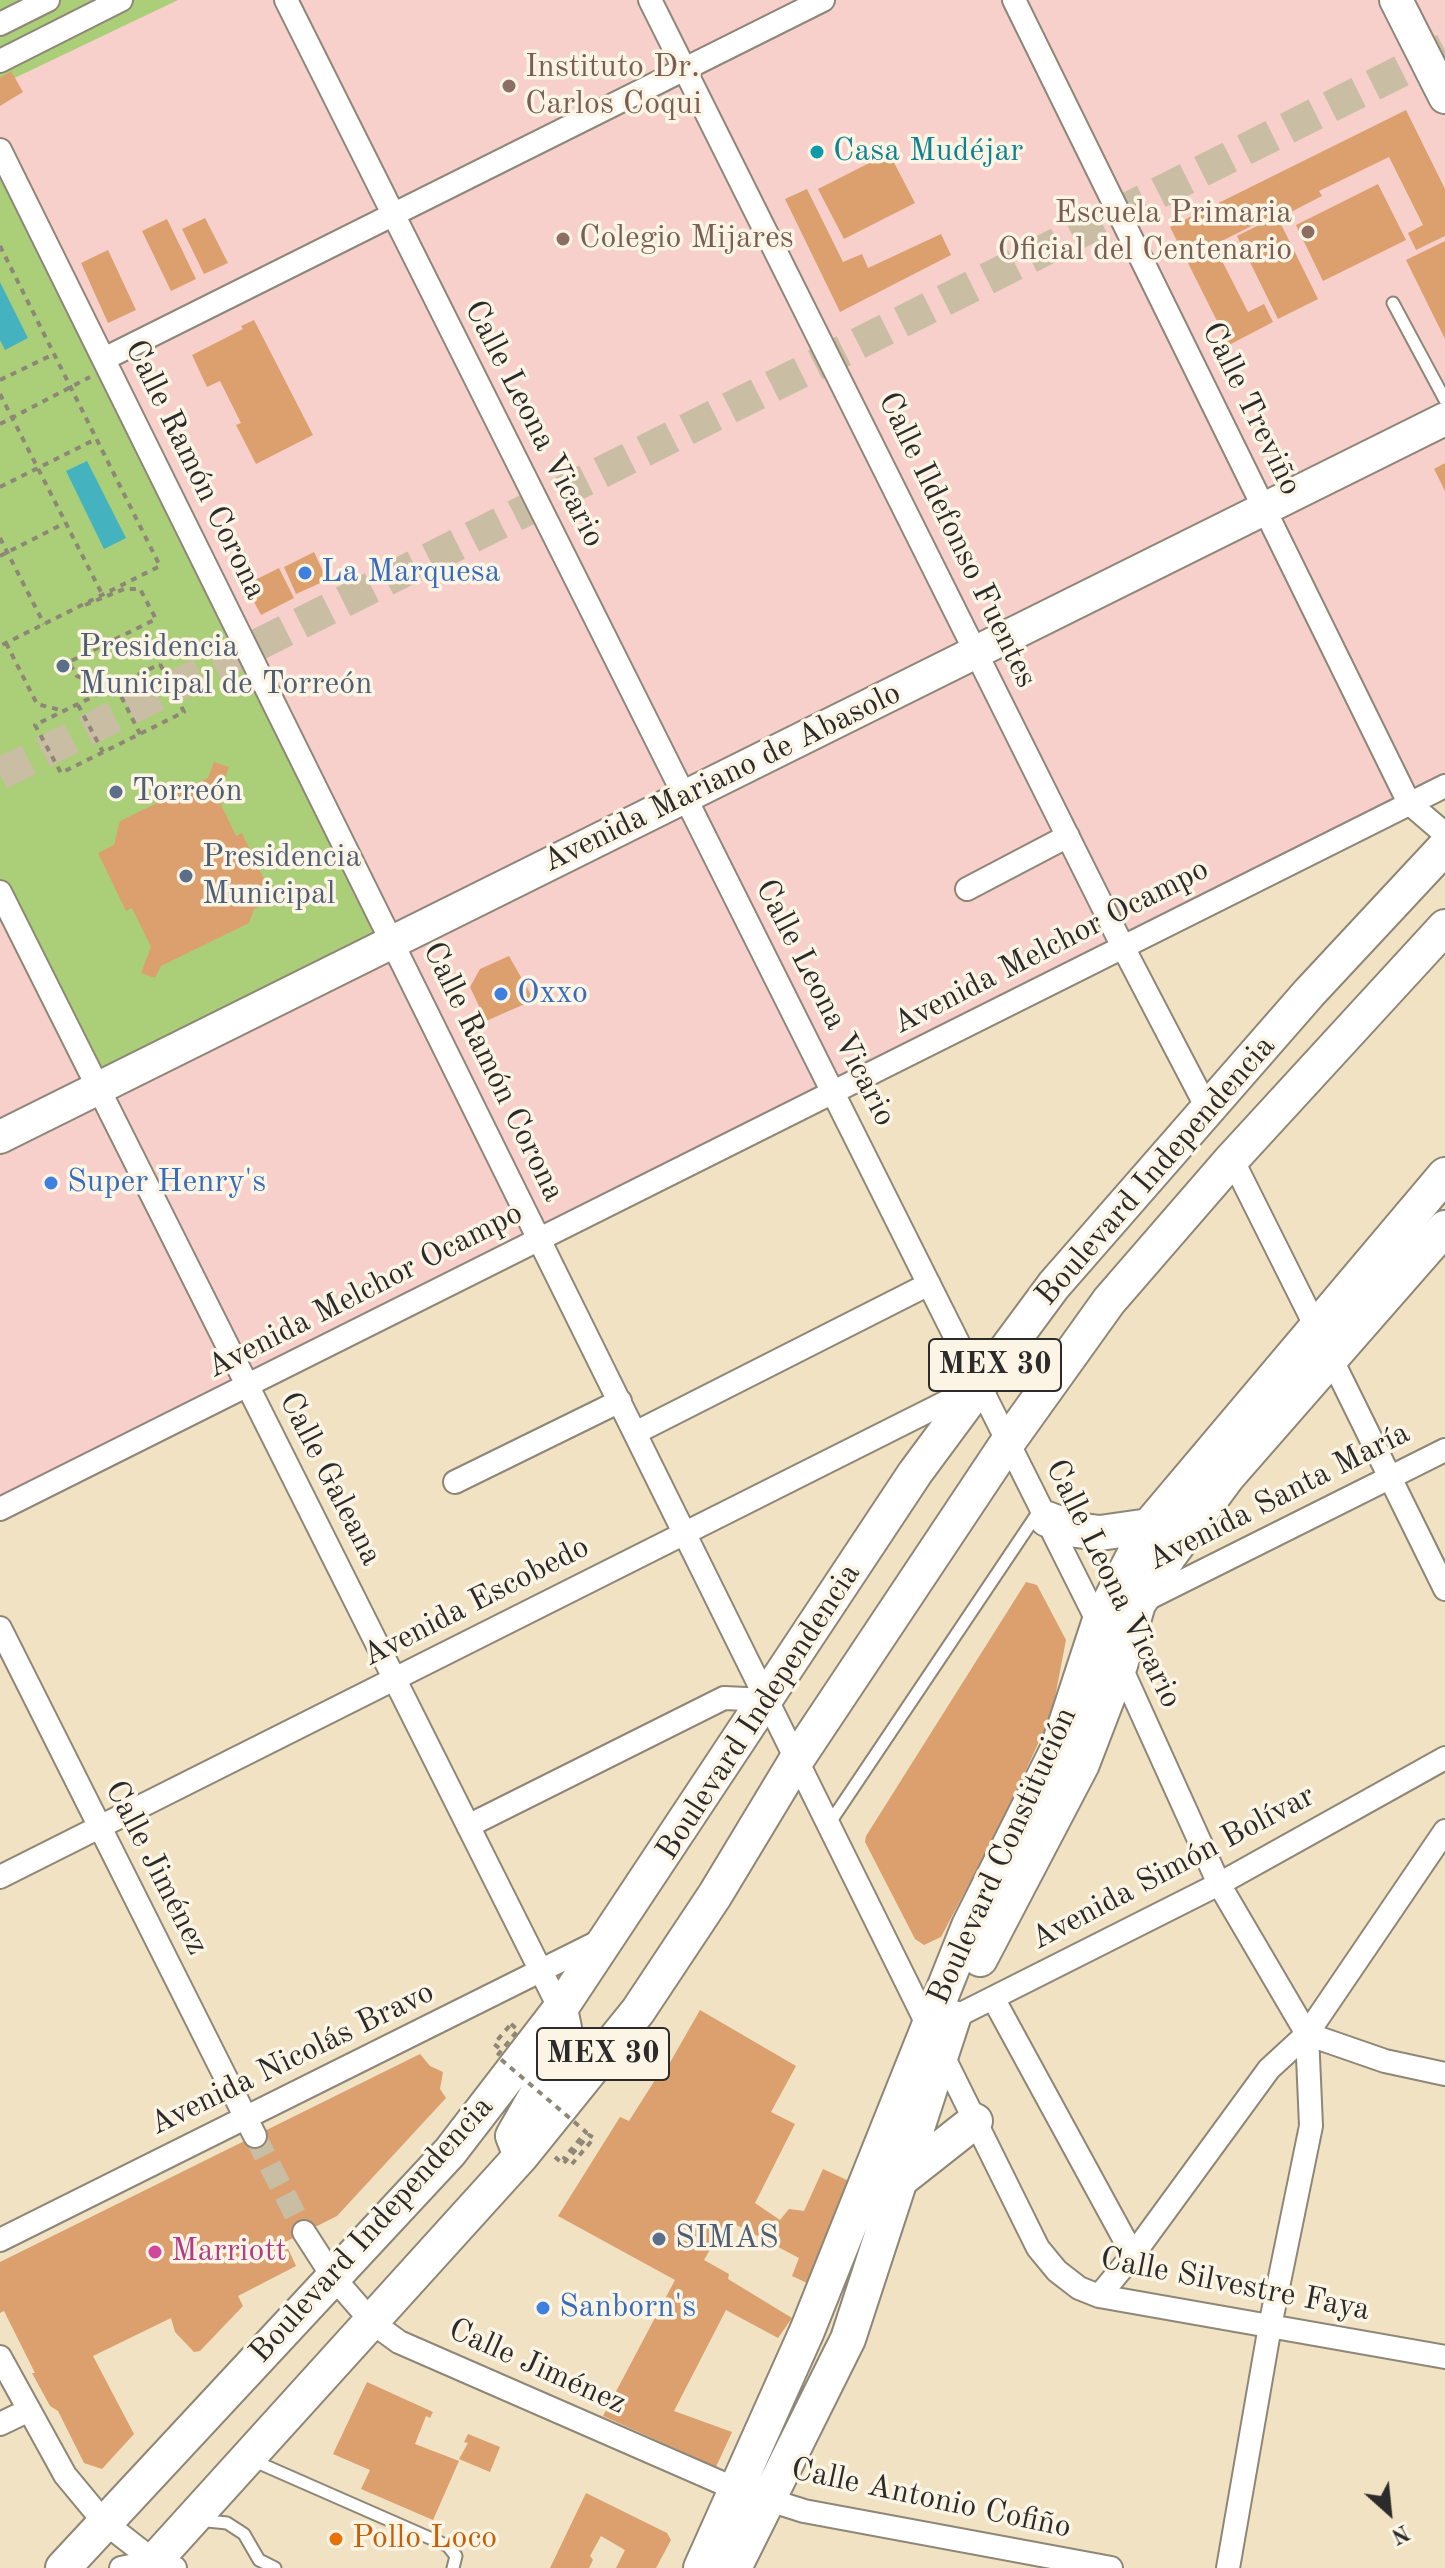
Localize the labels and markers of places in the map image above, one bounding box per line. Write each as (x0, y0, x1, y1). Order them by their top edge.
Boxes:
place label: Instituto Dr. Carlos Coqui (525, 49, 702, 124)
marker: Instituto Dr. Carlos Coqui (500, 77, 518, 95)
place label: Casa Mudéjar (833, 133, 1023, 171)
marker: Casa Mudéjar (808, 143, 826, 161)
place label: Escuela Primaria Oficial del Centenario (998, 195, 1292, 270)
place label: Colegio Mijares (579, 220, 794, 258)
marker: Escuela Primaria Oficial del Centenario (1299, 223, 1317, 241)
marker: Colegio Mijares (554, 230, 572, 248)
place label: La Marquesa (321, 554, 501, 592)
marker: La Marquesa (296, 564, 314, 582)
place label: Presidencia Municipal de Torreón (79, 629, 372, 704)
marker: Presidencia Municipal de Torreón (54, 657, 72, 675)
place label: Torreón (132, 773, 243, 811)
marker: Torreón (107, 783, 125, 801)
place label: Presidencia Municipal (202, 839, 361, 914)
marker: Presidencia Municipal (177, 867, 195, 885)
place label: Oxxo (517, 975, 588, 1013)
marker: Oxxo (492, 985, 510, 1003)
place label: Super Henry's (67, 1164, 266, 1202)
marker: Super Henry's (42, 1174, 60, 1192)
place label: SIMAS (675, 2220, 779, 2258)
marker: SIMAS (650, 2230, 668, 2248)
place label: Marriott (171, 2233, 287, 2271)
marker: Marriott (146, 2243, 164, 2261)
place label: Sanborn's (559, 2289, 696, 2327)
marker: Sanborn's (534, 2299, 552, 2317)
place label: Pollo Loco (352, 2520, 497, 2558)
marker: Pollo Loco (327, 2530, 345, 2548)

